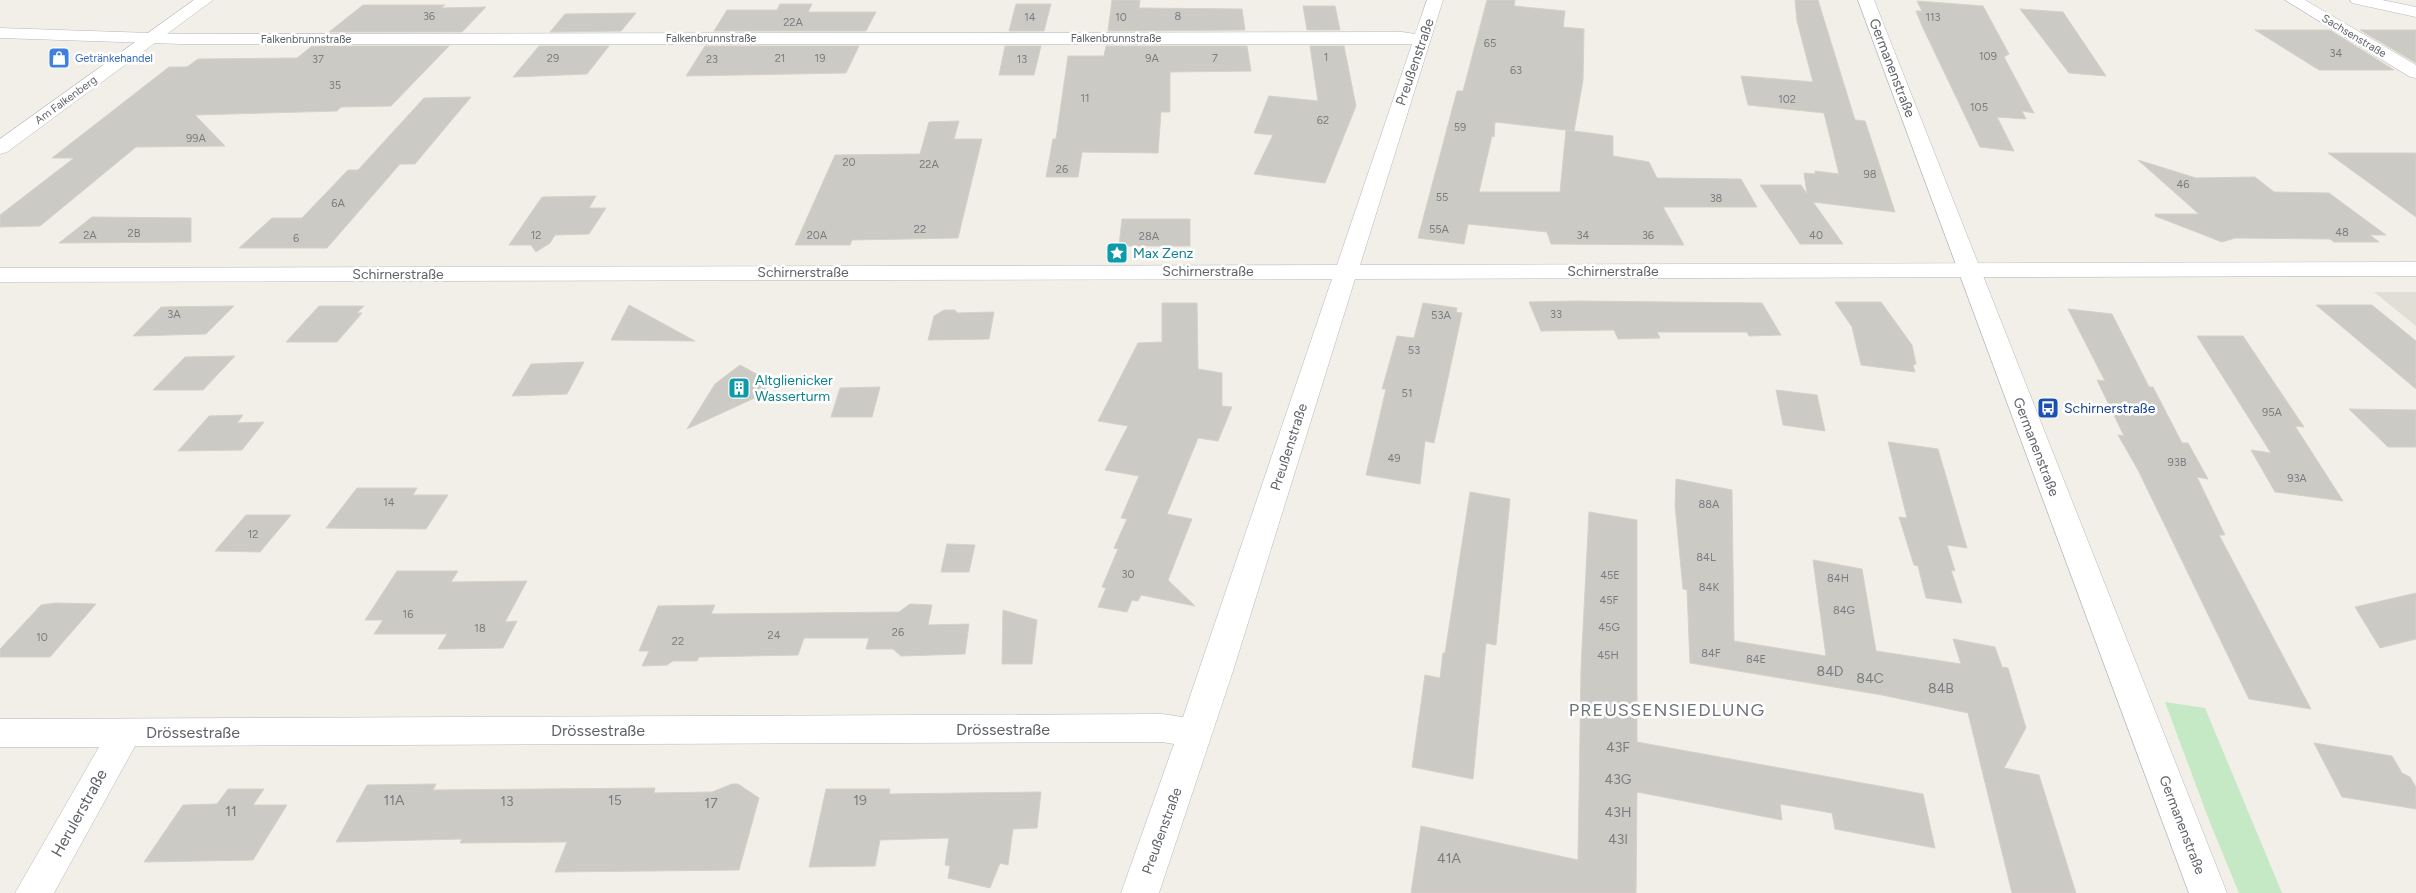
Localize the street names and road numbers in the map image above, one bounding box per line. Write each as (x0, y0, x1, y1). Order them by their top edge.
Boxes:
street label: Sachsenstraße (2320, 12, 2388, 60)
street label: Preußenstraße (1392, 16, 1438, 108)
street label: Germanenstraße (1865, 16, 1919, 120)
street label: Falkenbrunnstraße (666, 32, 756, 45)
street label: Falkenbrunnstraße (1071, 32, 1161, 45)
street label: Falkenbrunnstraße (261, 33, 351, 46)
street label: Am Falkenberg (32, 73, 100, 127)
street label: Schirnerstraße (1162, 263, 1254, 280)
street label: Schirnerstraße (1567, 263, 1659, 280)
street label: Schirnerstraße (757, 264, 849, 281)
street label: Schirnerstraße (352, 266, 444, 283)
street label: Germanenstraße (2009, 395, 2063, 499)
street label: Preußenstraße (1267, 401, 1311, 493)
street label: Drössestraße (956, 720, 1050, 739)
street label: Drössestraße (551, 721, 645, 740)
street label: Drössestraße (146, 723, 240, 742)
street label: Herulerstraße (47, 765, 111, 860)
street label: Germanenstraße (2155, 773, 2209, 877)
street label: Preußenstraße (1138, 785, 1186, 877)

